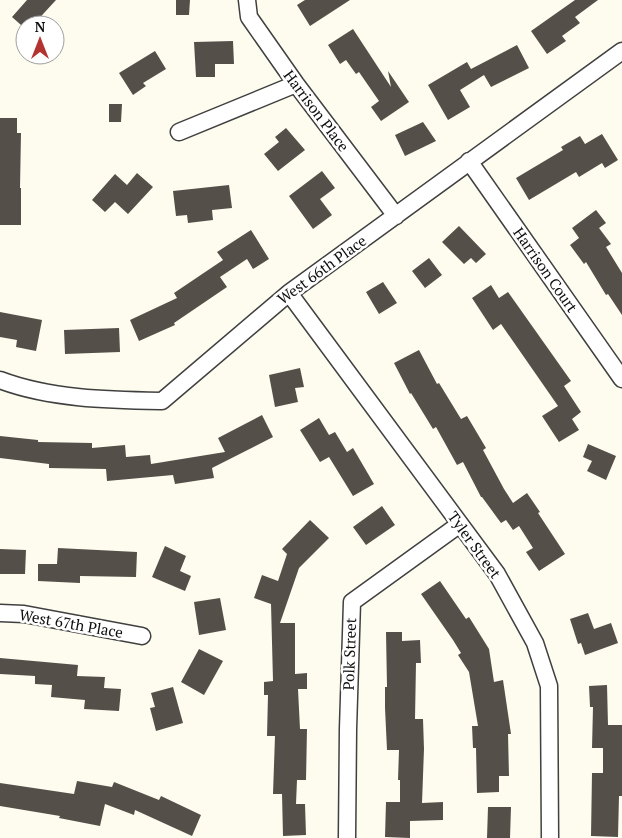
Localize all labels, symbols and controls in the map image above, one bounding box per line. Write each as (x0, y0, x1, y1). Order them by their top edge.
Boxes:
north arrow (15, 15, 65, 65)
text: N (35, 17, 46, 36)
street label: Harrison Place (280, 66, 354, 155)
street label: Harrison Court (509, 223, 583, 316)
street label: West 66th Place (273, 230, 370, 308)
street label: Tyler Street (444, 507, 506, 582)
street label: West 67th Place (18, 604, 125, 642)
street label: Polk Street (338, 617, 360, 691)

